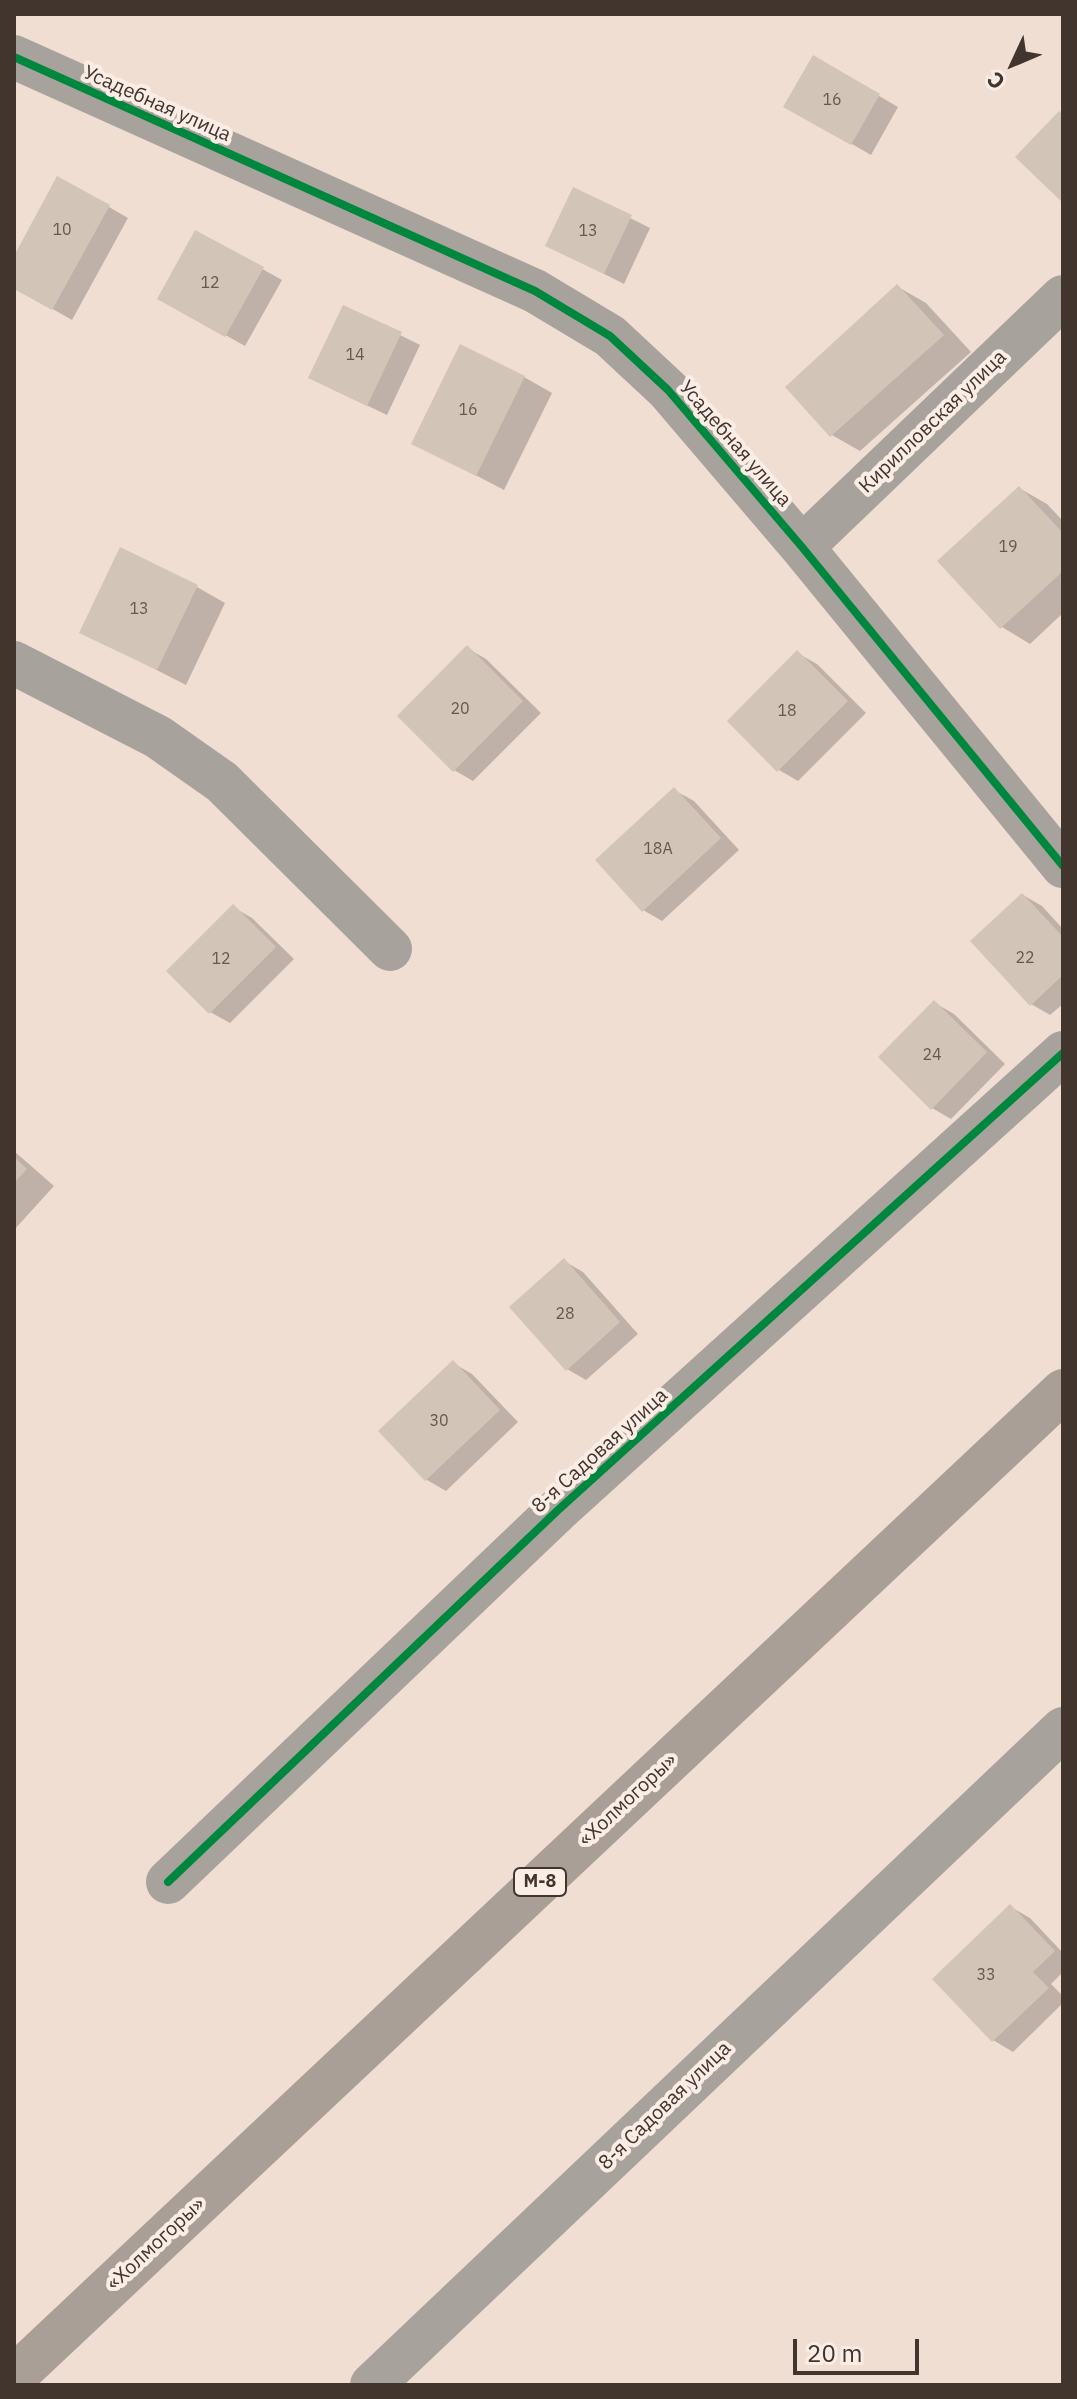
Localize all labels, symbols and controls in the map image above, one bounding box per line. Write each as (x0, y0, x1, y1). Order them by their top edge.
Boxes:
north arrow (973, 24, 1053, 104)
street label: Усадебная улица (79, 61, 235, 147)
text: С (980, 66, 1011, 96)
house number: 16 (822, 90, 842, 110)
house number: 10 (52, 220, 72, 240)
house number: 13 (578, 221, 598, 241)
house number: 12 (200, 273, 220, 293)
house number: 14 (345, 345, 365, 365)
street label: Кирилловская улица (854, 345, 1012, 499)
street label: Усадебная улица (674, 376, 796, 512)
house number: 16 (458, 400, 478, 420)
house number: 19 (998, 537, 1018, 557)
house number: 13 (129, 599, 149, 619)
house number: 20 (450, 699, 470, 719)
house number: 18 (777, 701, 797, 721)
house number: 18А (643, 839, 673, 859)
house number: 22 (1015, 948, 1035, 968)
house number: 12 (211, 949, 231, 969)
house number: 24 (922, 1045, 942, 1065)
house number: 28 (555, 1304, 575, 1324)
street label: 8-я Садовая улица (527, 1384, 673, 1518)
house number: 30 (429, 1411, 449, 1431)
street label: «Холмогоры» (574, 1748, 682, 1852)
road number: М-8 (514, 1868, 566, 1896)
house number: 33 (976, 1965, 996, 1985)
street label: 8-я Садовая улица (594, 2037, 736, 2175)
street label: «Холмогоры» (102, 2192, 210, 2296)
scale bar (797, 2323, 923, 2373)
text: 20 m (807, 2337, 862, 2369)

